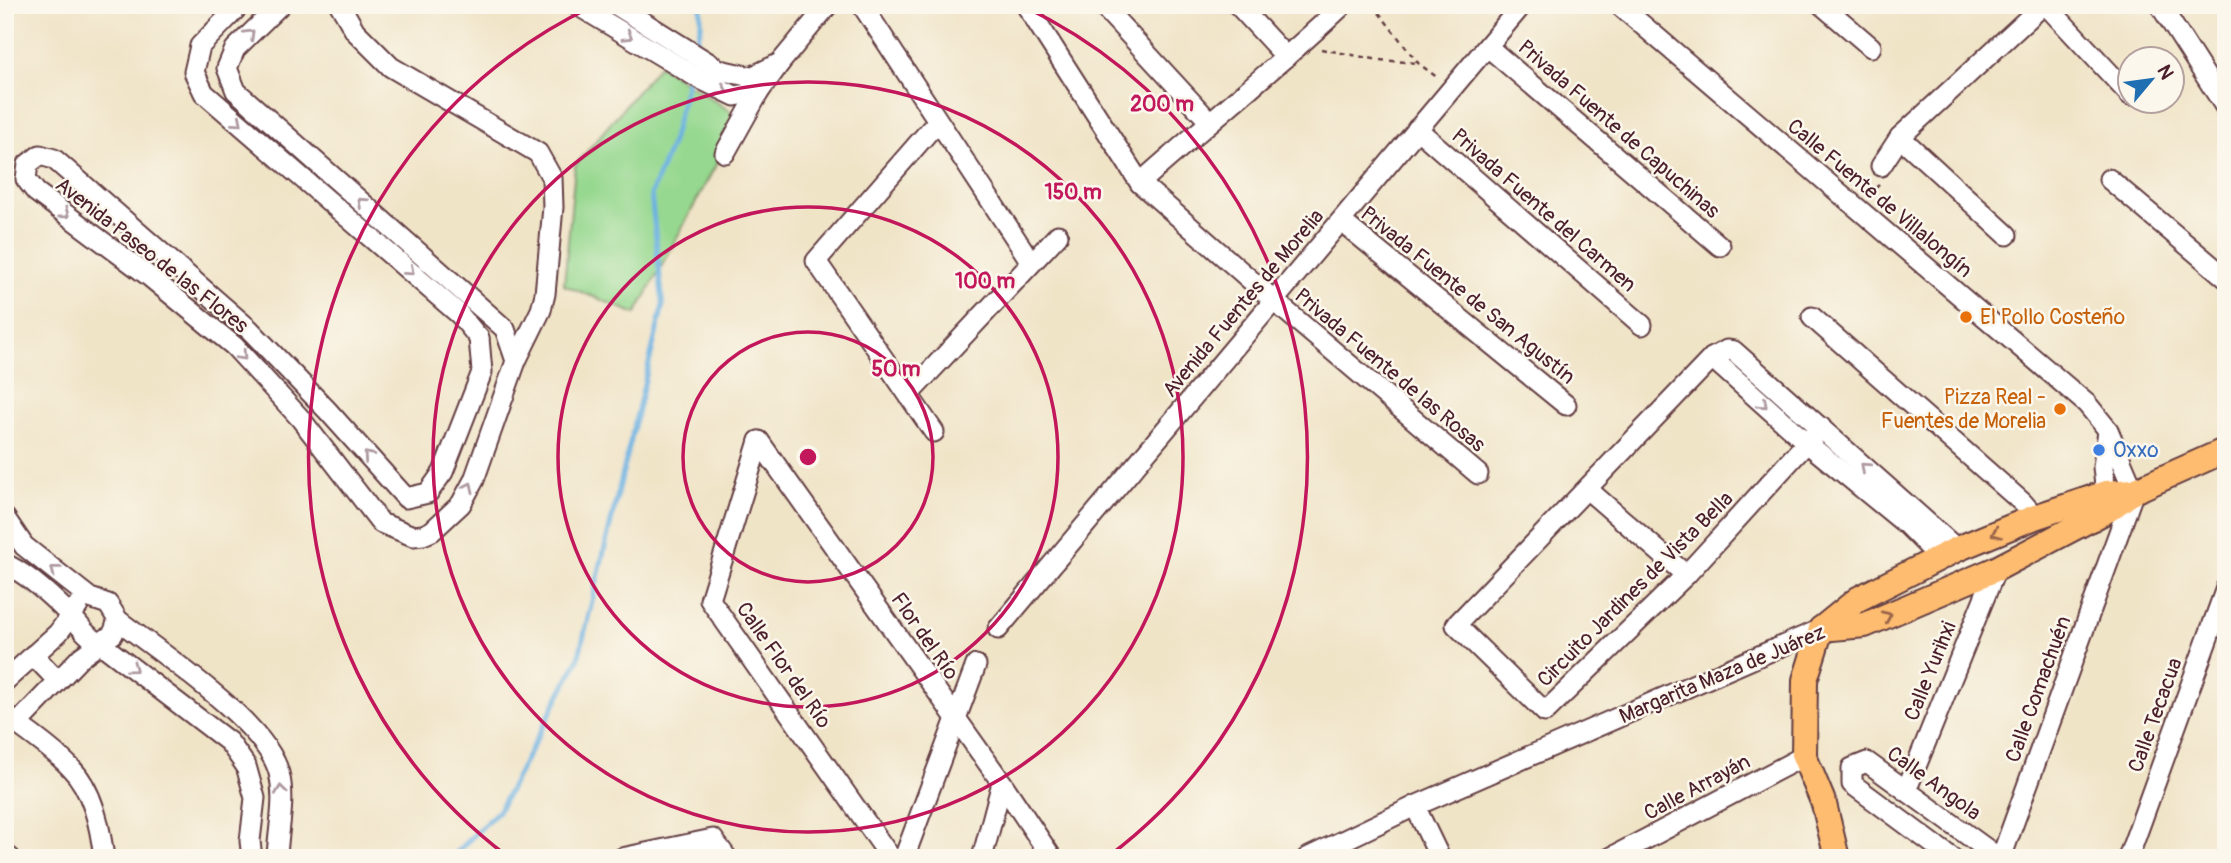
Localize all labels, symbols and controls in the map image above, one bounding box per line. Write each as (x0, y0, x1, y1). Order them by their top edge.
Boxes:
one-way arrow (620, 28, 633, 41)
one-way arrow (242, 30, 255, 43)
street label: Privada Fuente de Capuchinas (1512, 34, 1726, 225)
north arrow (2116, 46, 2186, 116)
text: N (2151, 61, 2179, 84)
one-way arrow (716, 82, 728, 96)
text: 200 m (1130, 91, 1194, 118)
street label: Calle Fuente de Villalongín (1782, 113, 1978, 284)
one-way arrow (230, 114, 243, 126)
street label: Privada Fuente del Carmen (1446, 123, 1642, 298)
street label: Avenida Paseo de las Flores (50, 172, 254, 340)
text: 150 m (1044, 179, 1102, 206)
one-way arrow (357, 198, 370, 210)
street label: Privada Fuente de San Agustín (1355, 200, 1581, 390)
street label: Avenida Fuentes de Morelia (1157, 204, 1330, 403)
one-way arrow (57, 206, 70, 218)
one-way arrow (402, 263, 415, 275)
text: 100 m (955, 268, 1015, 295)
street label: Privada Fuente de las Rosas (1289, 283, 1491, 459)
place label: El Pollo Costeño (1980, 304, 2125, 331)
marker: El Pollo Costeño (1958, 309, 1974, 325)
one-way arrow (234, 348, 247, 361)
text: 50 m (872, 356, 921, 383)
place label: Pizza Real - Fuentes de Morelia (1881, 384, 2046, 435)
one-way arrow (1755, 395, 1768, 408)
marker: Pizza Real - Fuentes de Morelia (2052, 401, 2068, 417)
place label: Oxxo (2113, 437, 2159, 464)
marker: Oxxo (2091, 442, 2107, 458)
centre of rings (796, 445, 820, 469)
one-way arrow (364, 451, 376, 464)
one-way arrow (1860, 463, 1873, 475)
one-way arrow (461, 482, 475, 495)
street label: Circuito Jardines de Vista Bella (1532, 486, 1739, 693)
one-way arrow (1990, 525, 2002, 539)
one-way arrow (50, 566, 63, 578)
street label: Flor del Río (885, 587, 965, 685)
street label: Calle Flor del Río (730, 597, 837, 734)
one-way arrow (1880, 610, 1893, 624)
street label: Calle Comachuén (1999, 612, 2077, 766)
street label: Calle Yurihxi (1898, 617, 1963, 725)
street label: Margarita Maza de Juárez (1615, 619, 1829, 730)
street label: Calle Tecacua (2122, 654, 2189, 776)
one-way arrow (125, 660, 137, 673)
street label: Calle Angola (1881, 740, 1986, 827)
street label: Calle Arrayán (1639, 748, 1755, 827)
one-way arrow (274, 784, 289, 796)

